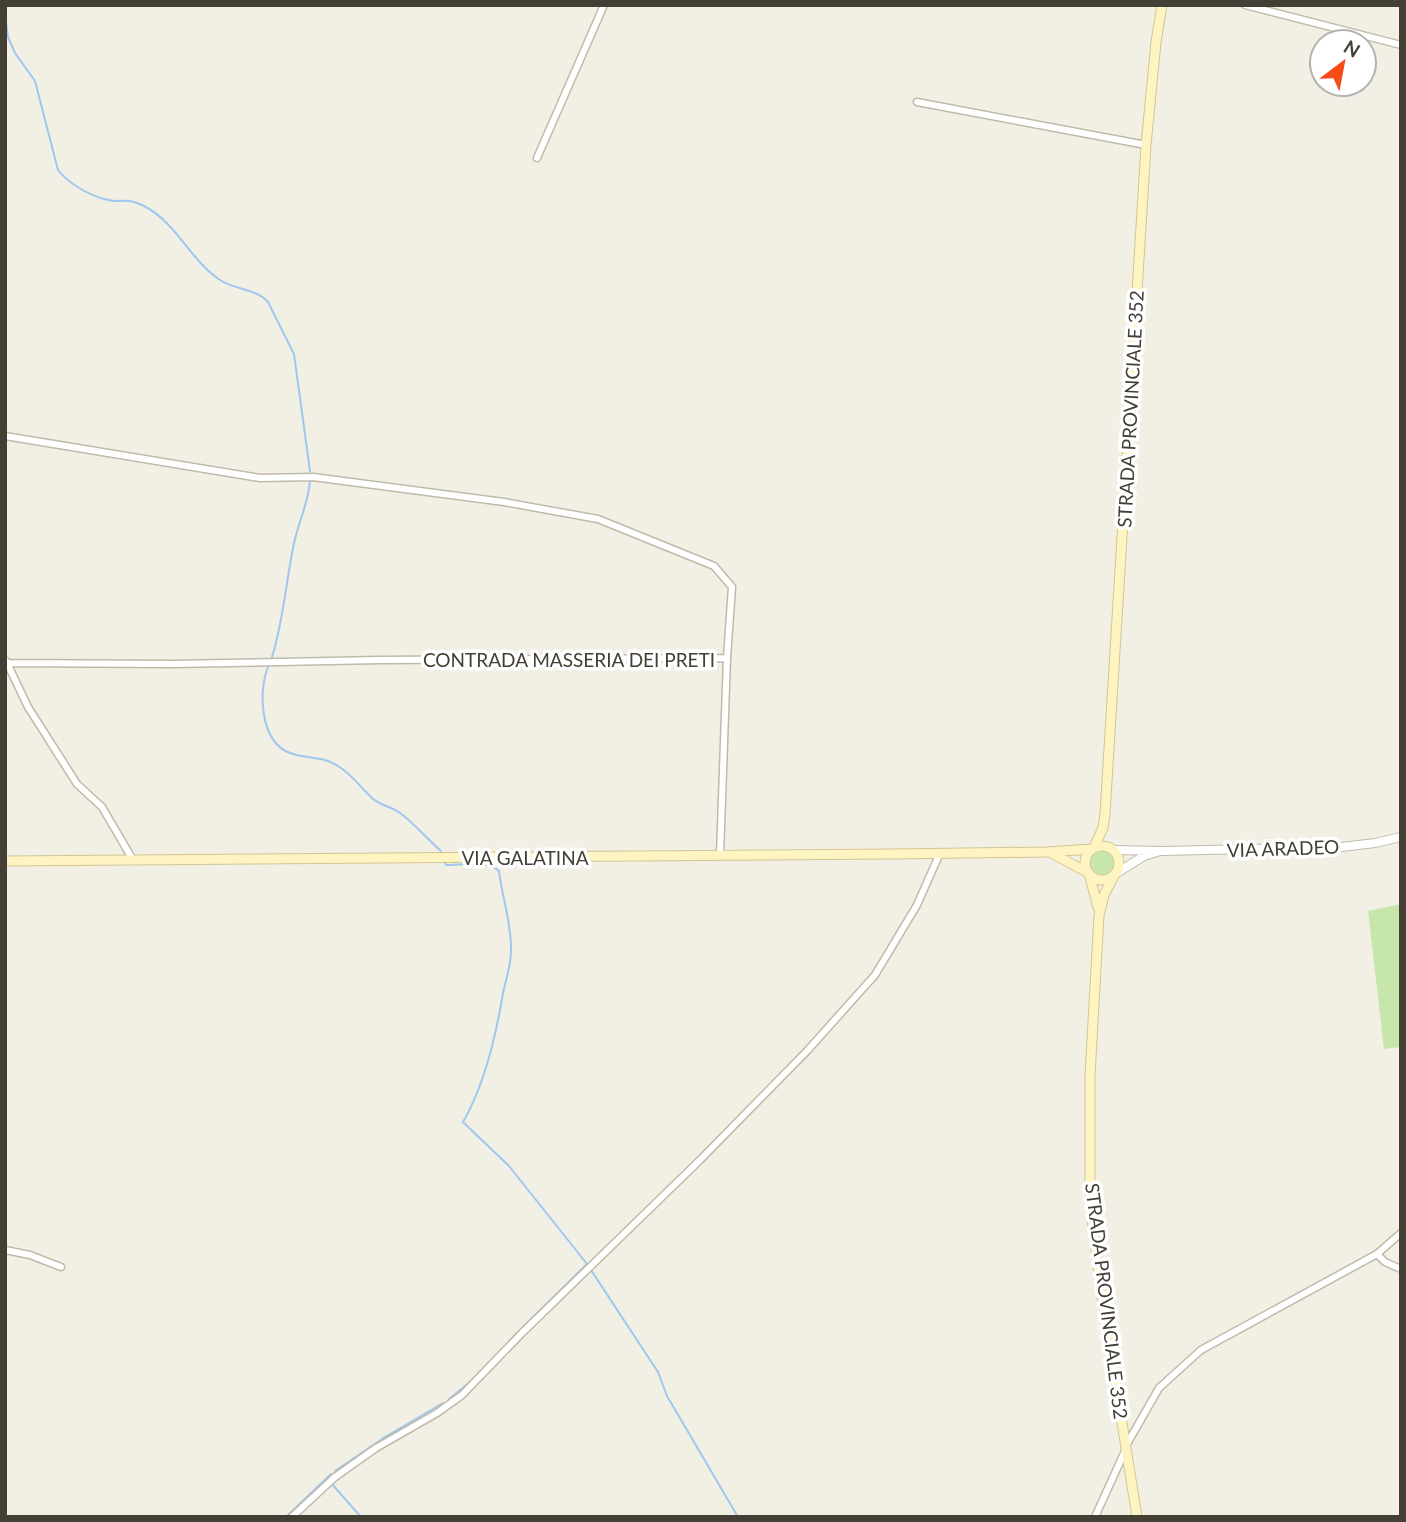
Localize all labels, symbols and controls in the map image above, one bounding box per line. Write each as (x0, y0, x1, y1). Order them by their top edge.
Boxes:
north arrow (1308, 28, 1378, 98)
text: N (1340, 35, 1365, 62)
street label: STRADA PROVINCIALE 352 (1112, 290, 1148, 528)
street label: CONTRADA MASSERIA DEI PRETI (423, 648, 715, 671)
street label: VIA ARADEO (1226, 835, 1340, 861)
street label: VIA GALATINA (461, 846, 589, 869)
street label: STRADA PROVINCIALE 352 (1081, 1182, 1133, 1420)

